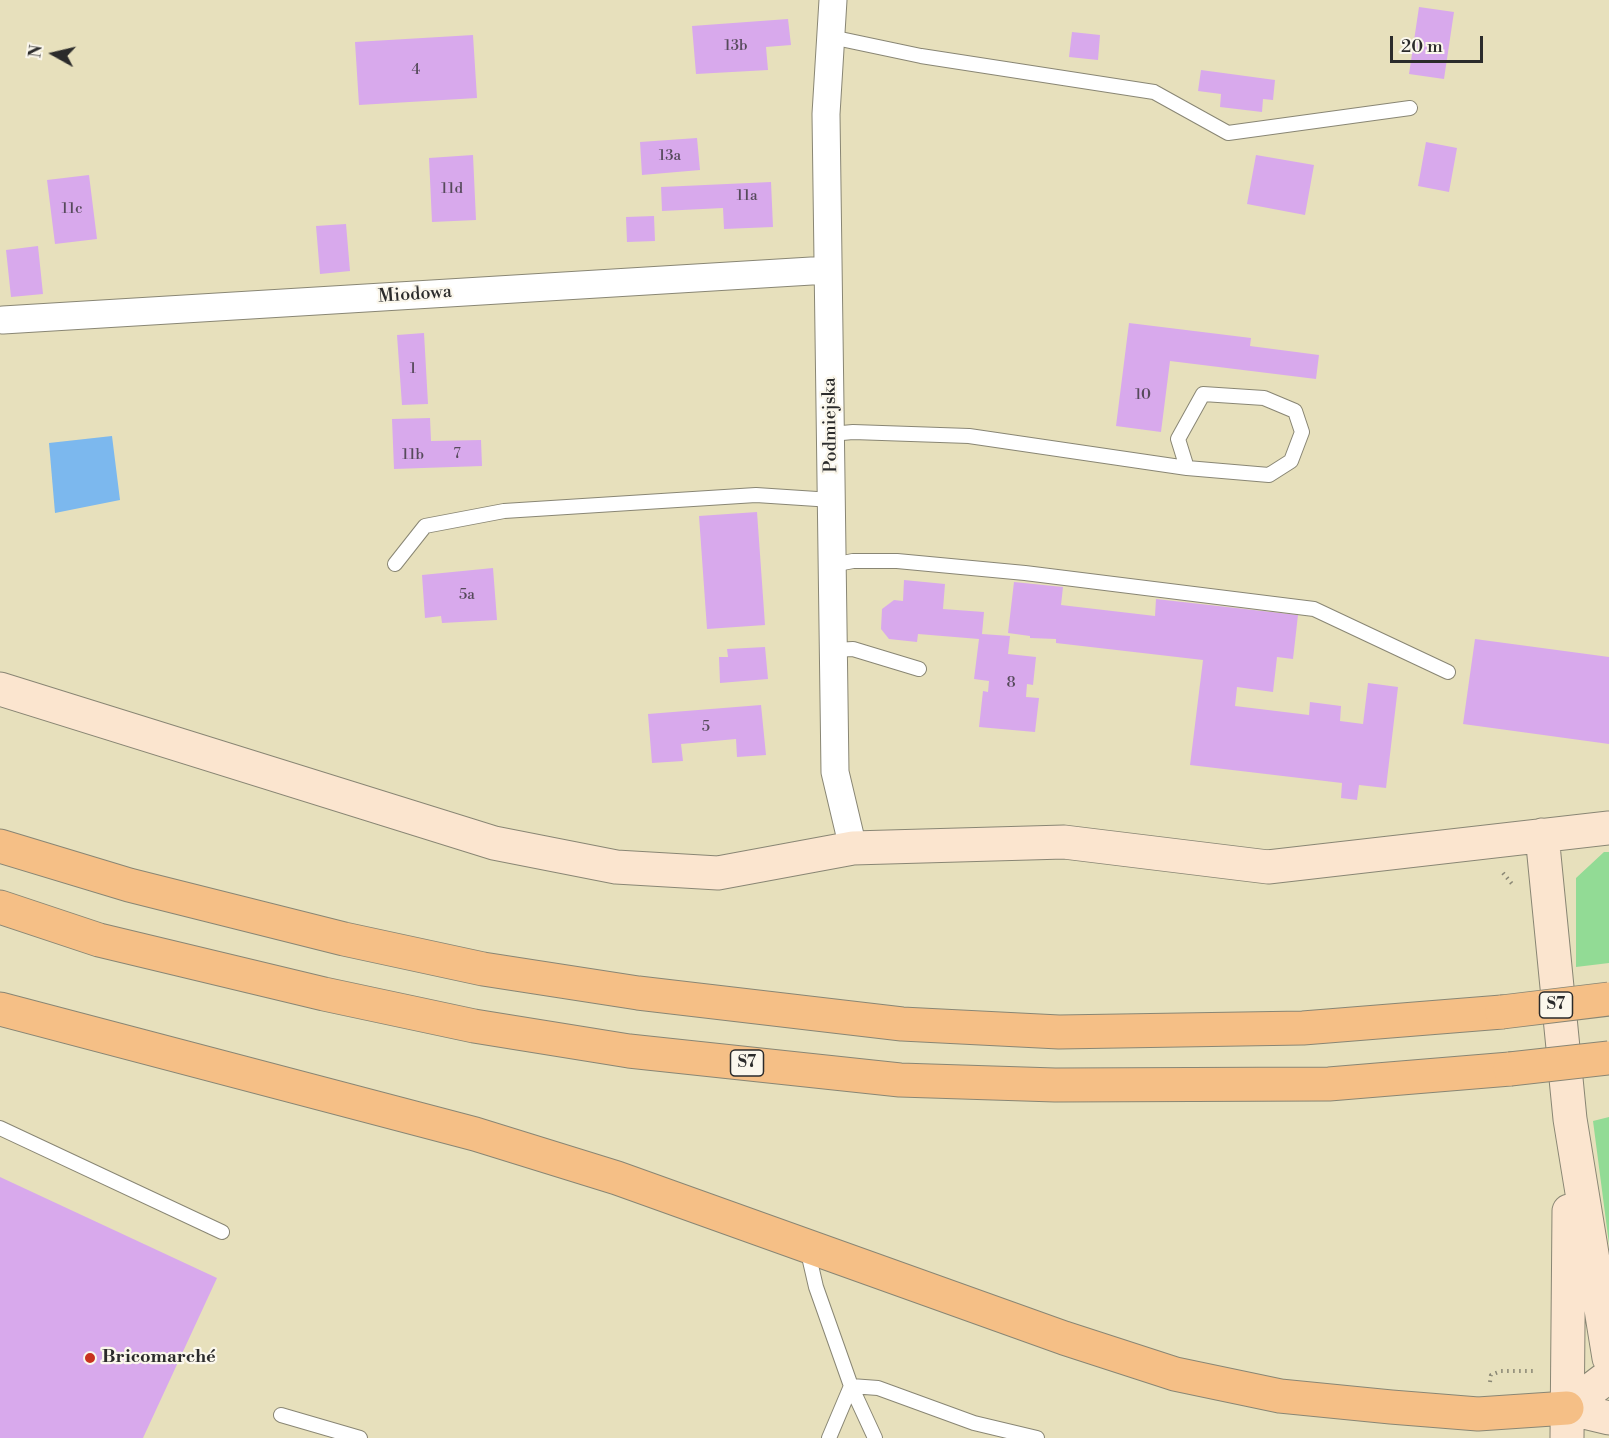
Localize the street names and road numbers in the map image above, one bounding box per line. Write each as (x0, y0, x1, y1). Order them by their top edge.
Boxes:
street label: Miodowa (378, 282, 452, 308)
street label: Podmiejska (819, 377, 843, 473)
road number: S7 (1540, 992, 1572, 1018)
road number: S7 (730, 1050, 764, 1076)

